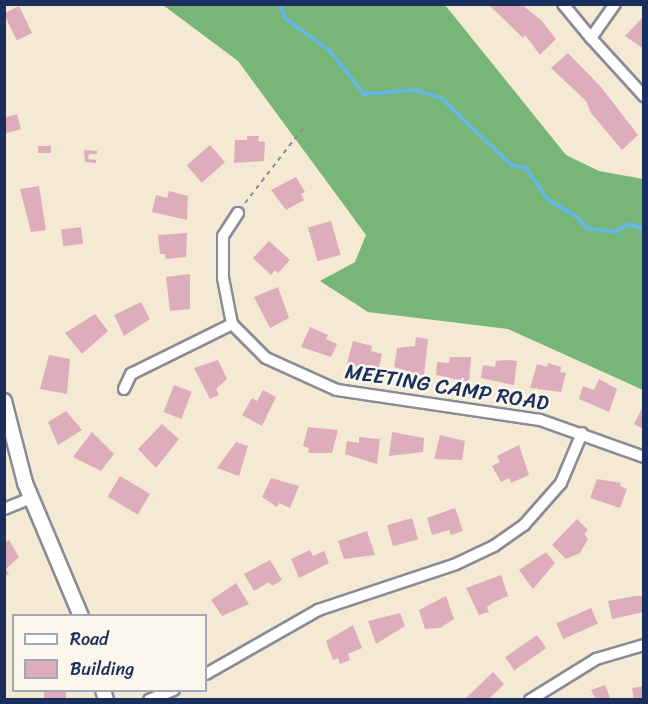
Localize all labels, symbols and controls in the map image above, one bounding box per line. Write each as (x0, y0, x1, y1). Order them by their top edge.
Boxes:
street label: MEETING CAMP ROAD (343, 358, 551, 416)
legend (12, 614, 207, 692)
text: Road (70, 623, 109, 655)
text: Building (70, 653, 134, 685)

